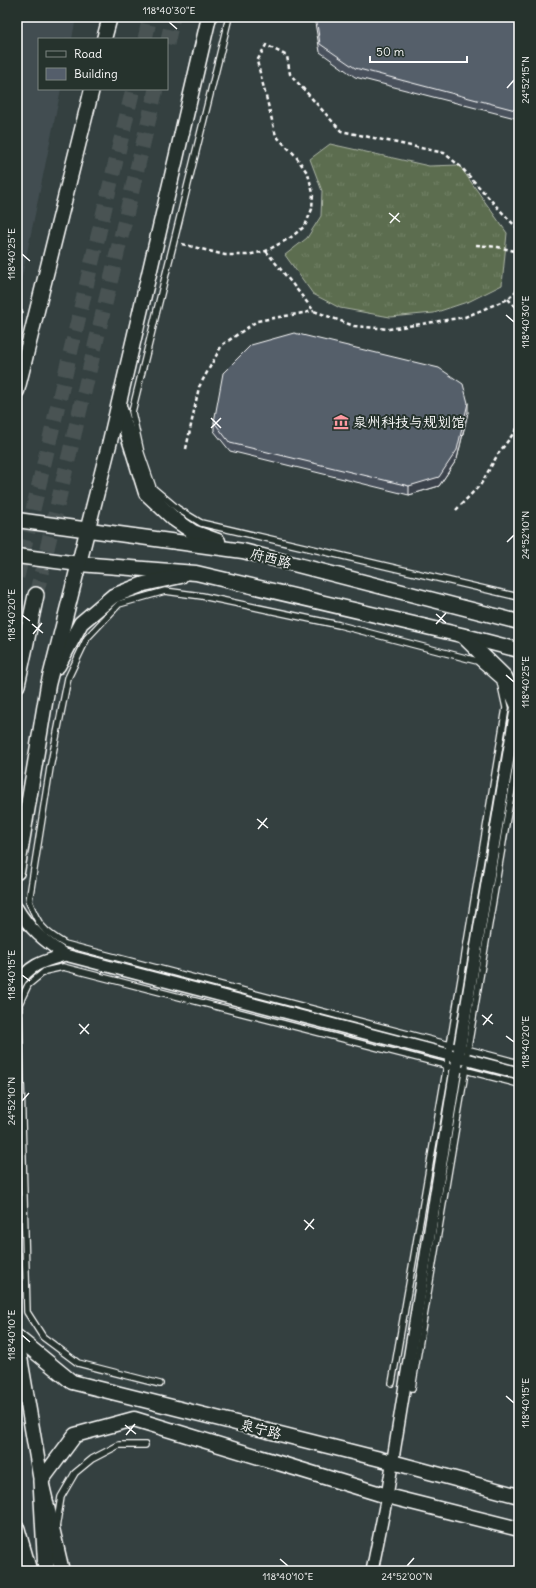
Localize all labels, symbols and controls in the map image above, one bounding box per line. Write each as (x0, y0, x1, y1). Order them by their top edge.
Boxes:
text: 118°40'30"E (143, 4, 195, 17)
legend (38, 38, 168, 90)
scale bar (370, 38, 467, 64)
text: 50 m (376, 44, 405, 59)
text: Road (74, 46, 102, 61)
text: 24°52'15"N (519, 56, 532, 104)
text: Building (74, 66, 118, 81)
text: 118°40'25"E (5, 228, 18, 280)
text: 118°40'30"E (519, 296, 532, 348)
museum icon: 泉州科技与规划馆 (332, 413, 350, 431)
place label: 泉州科技与规划馆 (353, 413, 465, 431)
text: 24°52'10"N (519, 511, 532, 559)
street label: 府西路 (248, 544, 294, 572)
text: 118°40'20"E (5, 589, 18, 641)
text: 118°40'25"E (519, 656, 532, 708)
text: 118°40'15"E (5, 950, 18, 1000)
text: 118°40'20"E (519, 1016, 532, 1068)
text: 24°52'10"N (5, 1077, 18, 1125)
text: 118°40'10"E (5, 1309, 18, 1360)
text: 118°40'15"E (519, 1378, 532, 1428)
street label: 泉宁路 (238, 1415, 284, 1443)
text: 118°40'10"E (263, 1570, 314, 1583)
text: 24°52'00"N (381, 1570, 433, 1583)

